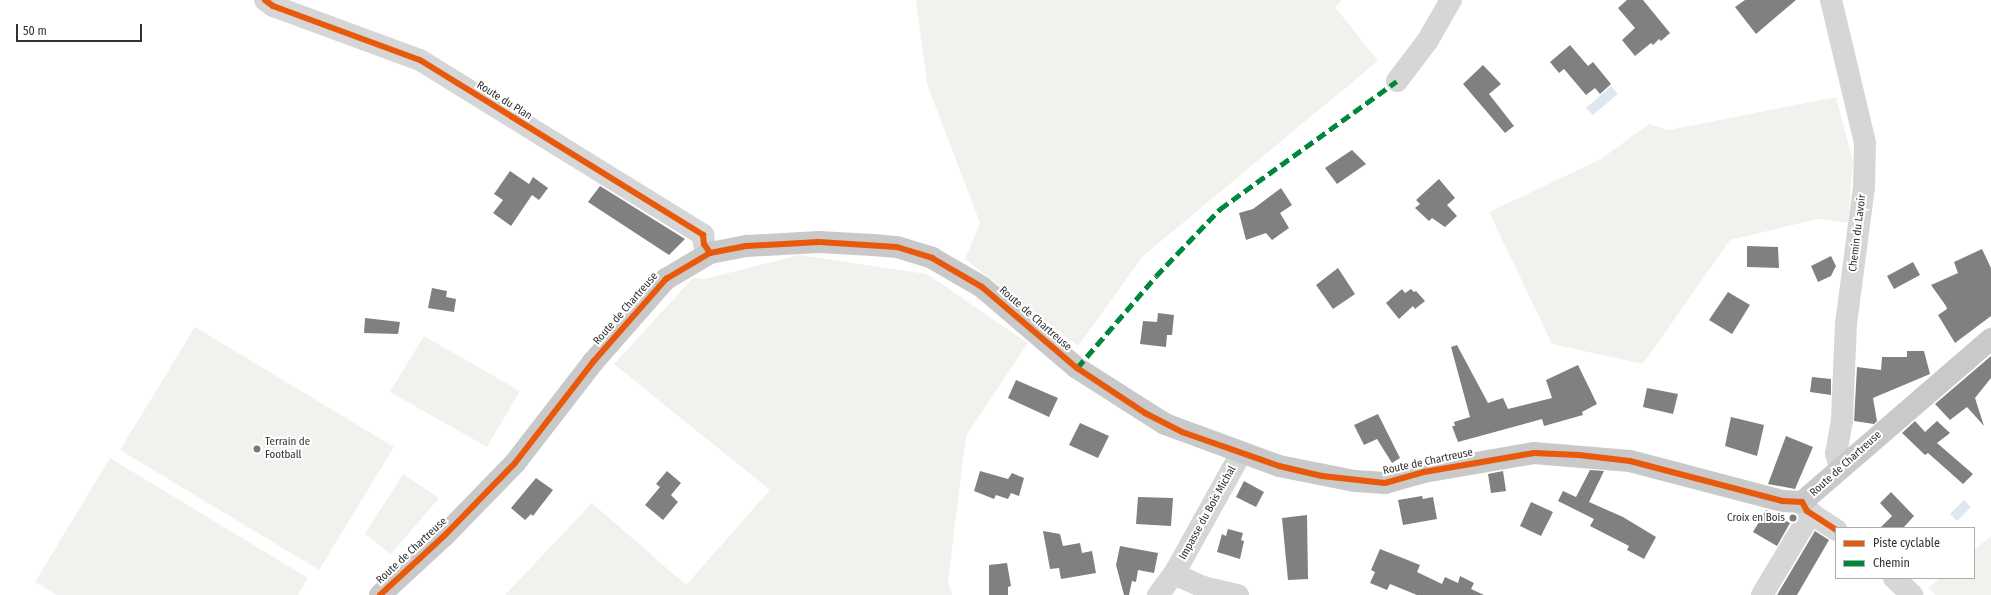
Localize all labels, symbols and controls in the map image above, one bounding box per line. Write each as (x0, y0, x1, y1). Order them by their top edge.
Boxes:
scale bar (18, 16, 144, 42)
text: 50 m (23, 24, 47, 38)
street label: Route du Plan (474, 79, 534, 123)
street label: Chemin du Lavoir (1847, 194, 1869, 272)
street label: Route de Chartreuse (591, 270, 661, 348)
street label: Route de Chartreuse (996, 284, 1074, 354)
street label: Route de Chartreuse (1808, 428, 1884, 500)
place label: Terrain de Football (265, 436, 310, 462)
marker: Terrain de Football (252, 444, 262, 454)
street label: Route de Chartreuse (1382, 446, 1474, 478)
street label: Impasse du Bois Michal (1177, 464, 1239, 562)
place label: Croix en Bois (1727, 511, 1785, 525)
marker: Croix en Bois (1788, 513, 1798, 523)
street label: Route de Chartreuse (374, 515, 450, 587)
legend (1835, 527, 1975, 579)
text: Piste cyclable (1873, 536, 1940, 550)
text: Chemin (1873, 556, 1910, 570)

